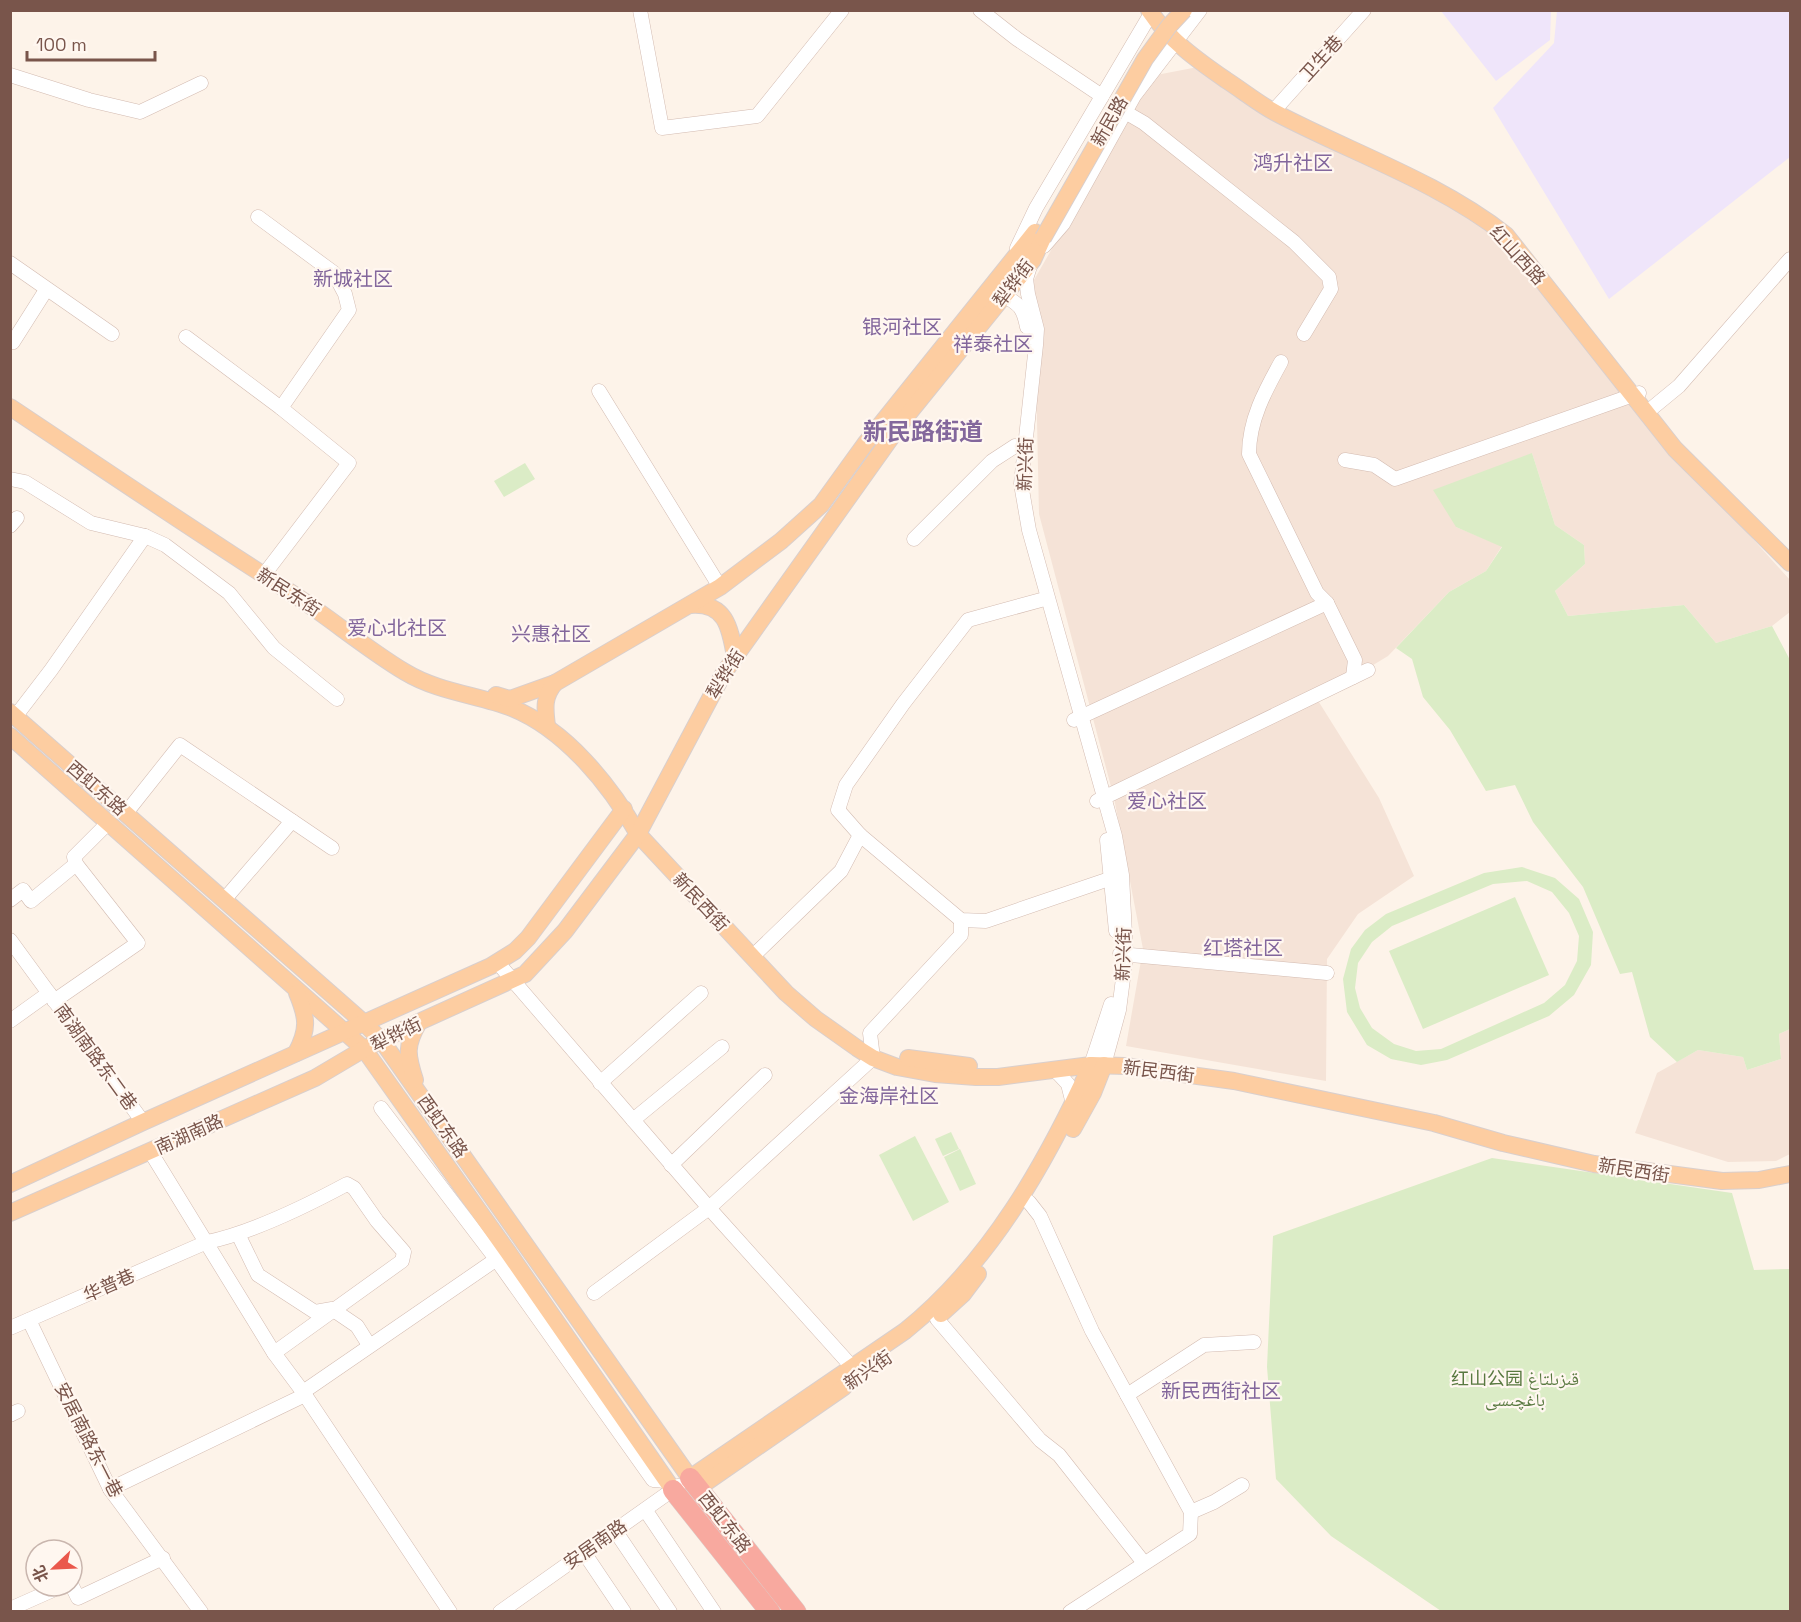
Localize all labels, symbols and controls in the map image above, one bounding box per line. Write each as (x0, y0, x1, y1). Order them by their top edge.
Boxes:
scale bar (27, 24, 154, 62)
street label: 卫生巷 (1294, 30, 1348, 86)
text: 100 m (36, 33, 87, 56)
street label: 新民路 (1086, 92, 1132, 150)
district label: 鸿升社区 (1253, 150, 1333, 176)
street label: 红山西路 (1485, 221, 1551, 289)
street label: 犁铧街 (988, 255, 1038, 311)
district label: 新城社区 (313, 266, 393, 292)
district label: 银河社区 (862, 314, 942, 340)
district label: 祥泰社区 (953, 331, 1033, 357)
district label: 新民路街道 (863, 416, 983, 447)
street label: 新兴街 (1013, 437, 1037, 491)
street label: 新民东街 (253, 563, 325, 621)
district label: 爱心北社区 (347, 615, 447, 641)
district label: 兴惠社区 (511, 621, 591, 647)
street label: 犁铧街 (701, 645, 749, 703)
street label: 西虹东路 (62, 756, 132, 820)
district label: 爱心社区 (1127, 788, 1207, 814)
street label: 新民西街 (668, 868, 734, 936)
street label: 新兴街 (1111, 927, 1135, 981)
district label: 红塔社区 (1203, 935, 1283, 961)
street label: 南湖南路东二巷 (50, 999, 142, 1115)
street label: 犁铧街 (367, 1012, 425, 1056)
street label: 新民西街 (1122, 1055, 1196, 1087)
district label: 金海岸社区 (839, 1083, 939, 1109)
street label: 西虹东路 (413, 1090, 473, 1162)
street label: 南湖南路 (151, 1109, 227, 1159)
street label: 新民西街 (1597, 1153, 1671, 1187)
street label: 华普巷 (80, 1264, 138, 1306)
street label: 新兴街 (839, 1345, 897, 1395)
park label: 红山公园 قىزىلتاغ باغچىسى (1451, 1367, 1579, 1411)
district label: 新民西街社区 (1161, 1378, 1281, 1404)
street label: 安居南路东一巷 (50, 1379, 128, 1501)
street label: 西虹东路 (694, 1487, 756, 1557)
street label: 安居南路 (559, 1514, 631, 1574)
north arrow (24, 1538, 84, 1598)
text: 北 (28, 1562, 53, 1585)

